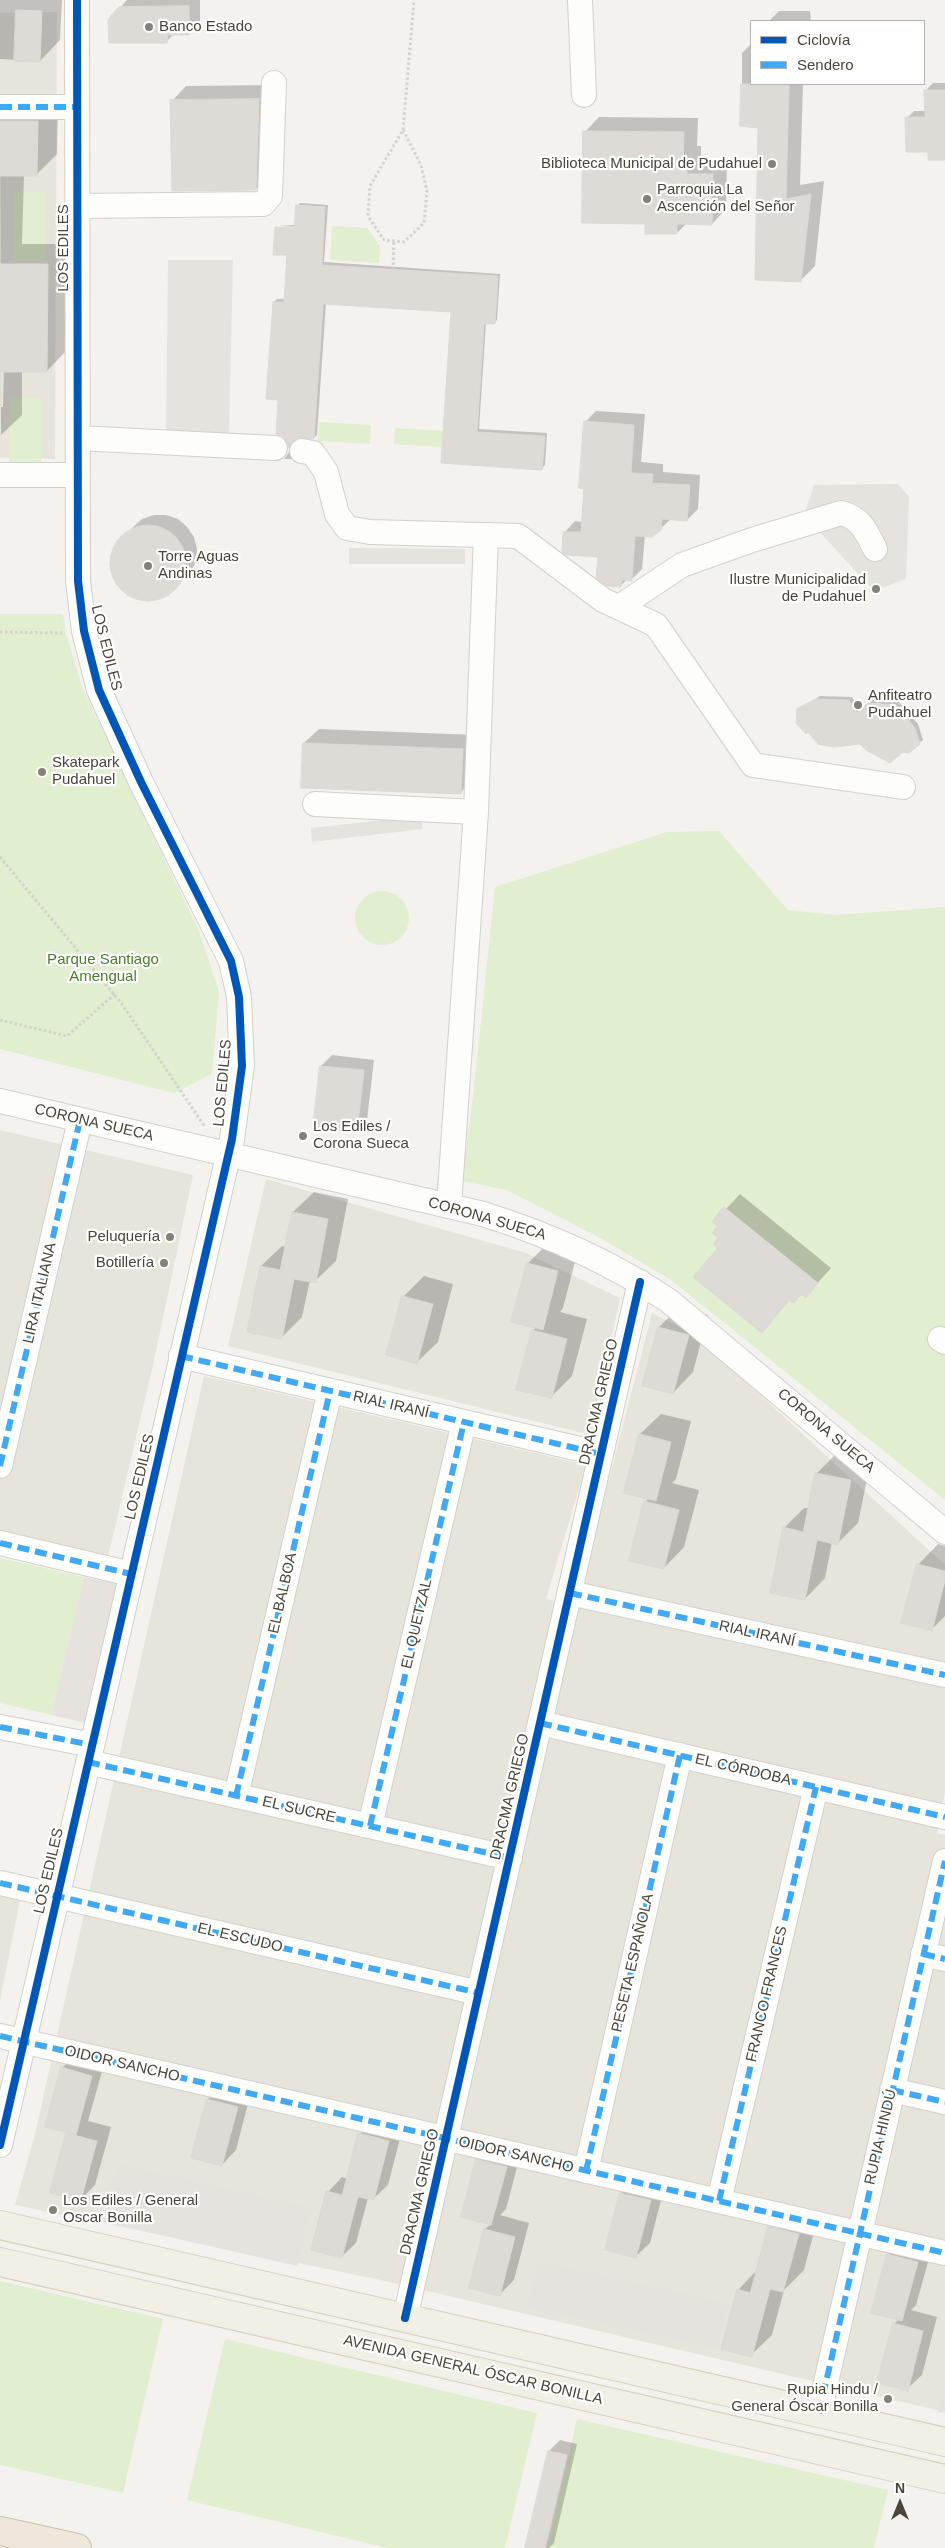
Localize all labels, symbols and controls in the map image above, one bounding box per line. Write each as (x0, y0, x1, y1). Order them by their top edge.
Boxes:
place label: Banco Estado (159, 18, 252, 36)
legend (750, 20, 925, 85)
marker: Banco Estado (143, 21, 155, 33)
text: Ciclovía (797, 31, 850, 48)
text: Sendero (797, 56, 854, 73)
place label: Biblioteca Municipal de Pudahuel (541, 155, 762, 173)
marker: Biblioteca Municipal de Pudahuel (766, 158, 778, 170)
place label: Parroquia La Ascención del Señor (657, 181, 795, 216)
marker: Parroquia La Ascención del Señor (641, 193, 653, 205)
street label: LOS EDILES (55, 204, 73, 292)
place label: Torre Aguas Andinas (158, 548, 239, 583)
marker: Torre Aguas Andinas (142, 560, 154, 572)
place label: Ilustre Municipalidad de Pudahuel (729, 571, 866, 606)
marker: Ilustre Municipalidad de Pudahuel (870, 583, 882, 595)
street label: LOS EDILES (87, 603, 125, 693)
place label: Anfiteatro Pudahuel (868, 687, 932, 722)
marker: Anfiteatro Pudahuel (852, 699, 864, 711)
place label: Skatepark Pudahuel (52, 754, 120, 789)
marker: Skatepark Pudahuel (36, 766, 48, 778)
park label: Parque Santiago Amengual (47, 951, 159, 986)
street label: LOS EDILES (210, 1039, 236, 1127)
street label: CORONA SUECA (33, 1101, 155, 1145)
place label: Los Ediles / Corona Sueca (313, 1118, 409, 1153)
marker: Los Ediles / Corona Sueca (297, 1130, 309, 1142)
street label: CORONA SUECA (426, 1194, 548, 1244)
place label: Peluquería (87, 1228, 160, 1246)
marker: Peluquería (164, 1231, 176, 1243)
street label: LIRA ITALIANA (20, 1241, 60, 1345)
place label: Botillería (96, 1254, 154, 1272)
marker: Botillería (158, 1257, 170, 1269)
street label: DRACMA GRIEGO (576, 1337, 622, 1467)
street label: CORONA SUECA (774, 1385, 878, 1477)
street label: RIAL IRANÍ (351, 1388, 431, 1422)
street label: LOS EDILES (121, 1432, 159, 1522)
street label: EL BALBOA (265, 1551, 301, 1635)
street label: EL QUETZAL (398, 1577, 436, 1671)
street label: RIAL IRANÍ (717, 1617, 797, 1651)
street label: DRACMA GRIEGO (487, 1732, 533, 1862)
street label: EL CÓRDOBA (693, 1750, 793, 1790)
street label: EL SUCRE (260, 1793, 338, 1827)
street label: LOS EDILES (30, 1826, 68, 1916)
street label: PESETA ESPAÑOLA (608, 1892, 658, 2034)
street label: EL ESCUDO (196, 1919, 284, 1957)
street label: FRANCO FRANCES (743, 1924, 791, 2064)
street label: OIDOR SANCHO (63, 2042, 181, 2086)
street label: RUPIA HINDÚ (861, 2087, 901, 2187)
street label: DRACMA GRIEGO (397, 2127, 443, 2257)
street label: OIDOR SANCHO (457, 2133, 575, 2177)
place label: Los Ediles / General Oscar Bonilla (63, 2192, 198, 2227)
marker: Los Ediles / General Oscar Bonilla (47, 2204, 59, 2216)
street label: AVENIDA GENERAL ÓSCAR BONILLA (342, 2331, 604, 2409)
place label: Rupia Hindu / General Óscar Bonilla (731, 2381, 878, 2416)
marker: Rupia Hindu / General Óscar Bonilla (882, 2393, 894, 2405)
north arrow (875, 2478, 925, 2528)
text: N (895, 2480, 905, 2496)

